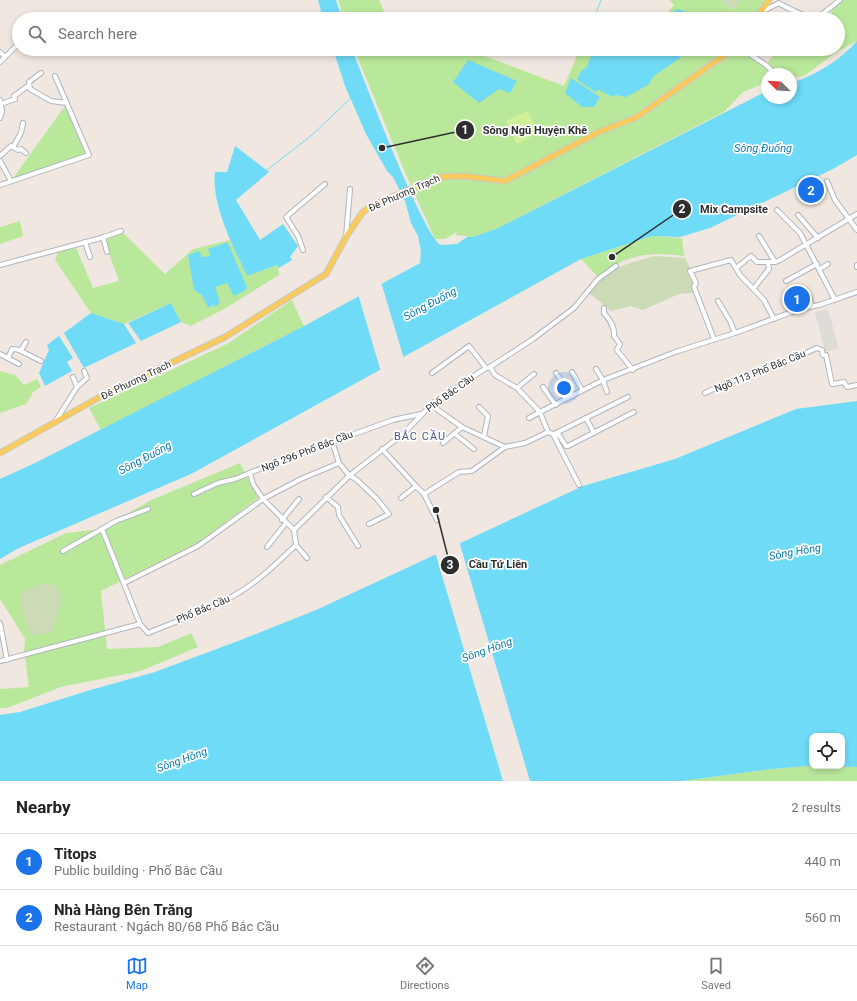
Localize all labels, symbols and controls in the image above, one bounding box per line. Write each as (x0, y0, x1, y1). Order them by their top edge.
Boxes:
search box (12, 12, 845, 56)
icon: search (26, 23, 48, 45)
text: Search here (58, 25, 137, 43)
north arrow (761, 68, 797, 104)
callout: Sông Ngũ Huyện Khê (455, 118, 595, 141)
text: 1 (462, 123, 468, 137)
text: Sông Ngũ Huyện Khê (483, 124, 587, 137)
water label: Sông Đuống (734, 142, 792, 155)
street label: Đê Phương Trạch (367, 172, 442, 215)
pin: 2 (798, 175, 824, 205)
callout: Mix Campsite (672, 198, 776, 221)
text: 2 (679, 202, 686, 216)
text: Mix Campsite (700, 203, 768, 216)
pin: 1 (784, 284, 810, 314)
water label: Sông Đuống (401, 285, 459, 323)
street label: Ngõ 113 Phố Bắc Cầu (713, 347, 807, 394)
street label: Đê Phương Trạch (99, 358, 173, 403)
street label: Phố Bắc Cầu (423, 371, 476, 414)
your location (554, 378, 574, 398)
street label: Ngõ 296 Phố Bắc Cầu (259, 428, 354, 474)
district label: BẮC CẦU (394, 429, 446, 443)
water label: Sông Đuống (116, 439, 174, 477)
water label: Sông Hồng (768, 541, 822, 563)
callout: Cầu Tứ Liên (440, 553, 535, 576)
text: 3 (447, 558, 454, 572)
text: Cầu Tứ Liên (469, 558, 527, 571)
street label: Phố Bắc Cầu (174, 592, 231, 625)
water label: Sông Hồng (460, 635, 514, 665)
map controls (809, 733, 845, 769)
button: locate (809, 733, 845, 769)
water label: Sông Hồng (155, 745, 209, 775)
text: Nearby (16, 797, 71, 817)
text: 2 results (791, 800, 841, 815)
text: Titops (54, 845, 97, 863)
text: 1 (25, 854, 33, 869)
text: 440 m (804, 854, 841, 869)
text: Public building · Phố Bắc Cầu (54, 863, 223, 878)
text: Nhà Hàng Bên Trăng (54, 901, 193, 919)
text: 2 (25, 910, 33, 925)
text: 560 m (804, 910, 841, 925)
text: Restaurant · Ngách 80/68 Phố Bắc Cầu (54, 919, 279, 934)
tab: Map (126, 955, 148, 992)
tab: Directions (400, 955, 449, 992)
tab: Saved (701, 955, 731, 992)

